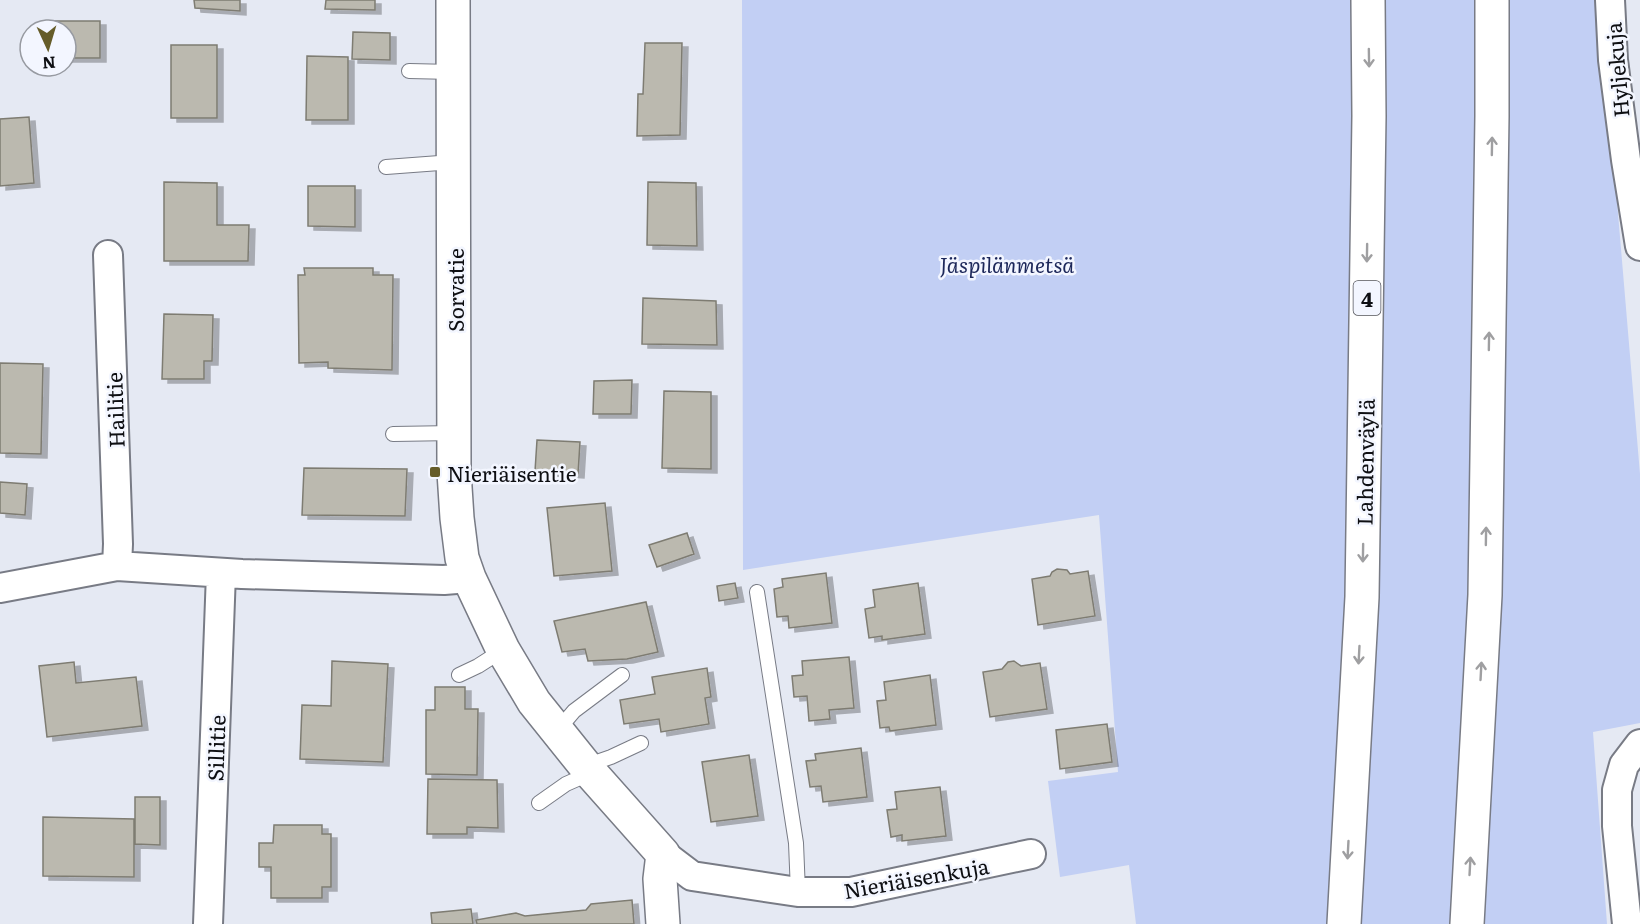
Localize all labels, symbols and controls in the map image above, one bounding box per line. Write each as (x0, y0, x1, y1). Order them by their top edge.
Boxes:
north arrow (18, 18, 78, 78)
street label: Hyljekuja (1596, 21, 1636, 119)
one-way arrow (1363, 48, 1374, 68)
text: N (42, 52, 57, 76)
one-way arrow (1486, 137, 1498, 157)
one-way arrow (1361, 243, 1373, 263)
street label: Sorvatie (439, 248, 470, 332)
park label: Jäspilänmetsä (940, 248, 1074, 279)
road number: 4 (1354, 281, 1380, 315)
one-way arrow (1483, 332, 1495, 352)
street label: Hailitie (97, 372, 131, 448)
street label: Lahdenväylä (1347, 398, 1381, 526)
place label: Nieriäisentie (447, 457, 577, 488)
marker: Nieriäisentie (428, 465, 442, 479)
one-way arrow (1480, 527, 1492, 547)
one-way arrow (1357, 543, 1369, 563)
one-way arrow (1353, 645, 1364, 664)
one-way arrow (1475, 661, 1486, 681)
street label: Sillitie (198, 714, 232, 782)
one-way arrow (1342, 839, 1353, 859)
street label: Nieriäisenkuja (841, 849, 992, 905)
one-way arrow (1465, 856, 1476, 876)

